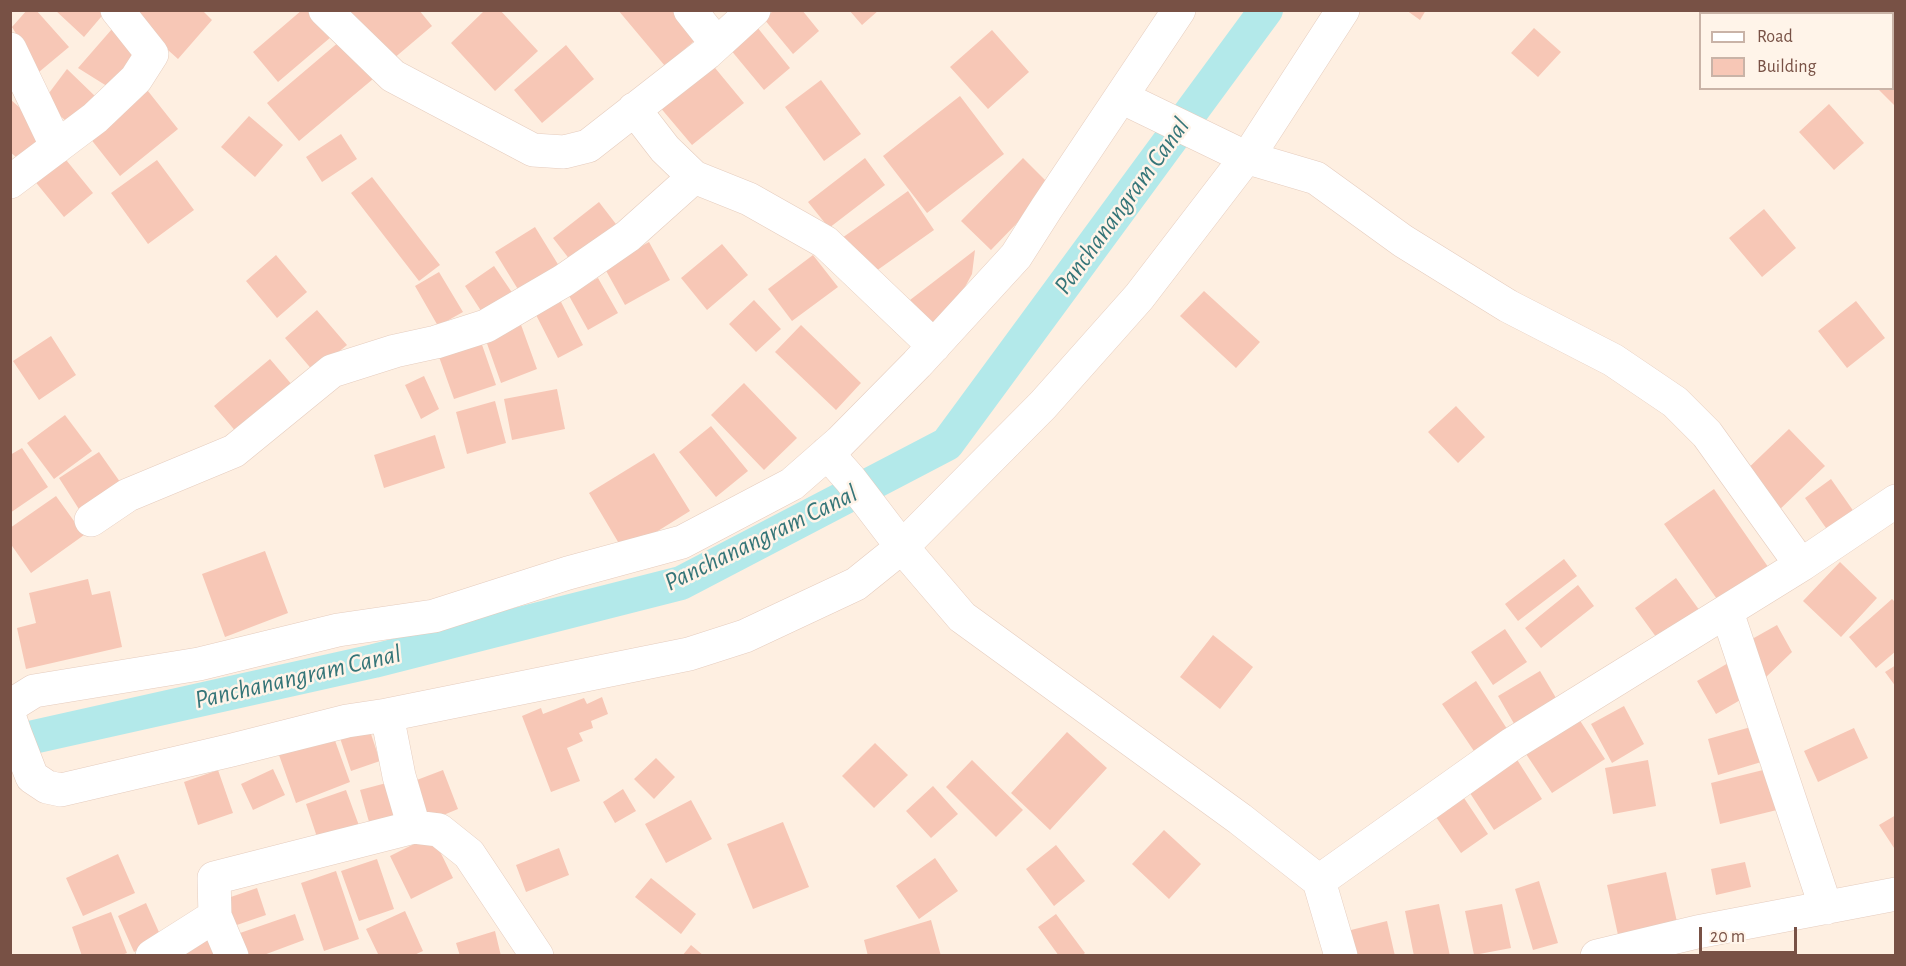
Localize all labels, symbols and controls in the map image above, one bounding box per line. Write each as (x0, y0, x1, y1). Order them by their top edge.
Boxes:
legend (1699, 12, 1894, 90)
text: Road (1757, 28, 1793, 46)
text: Building (1757, 58, 1816, 76)
water label: Panchanangram Canal (1047, 111, 1197, 301)
water label: Panchanangram Canal (659, 478, 863, 598)
water label: Panchanangram Canal (192, 638, 404, 716)
scale bar (1702, 915, 1800, 953)
text: 20 m (1710, 928, 1745, 946)

